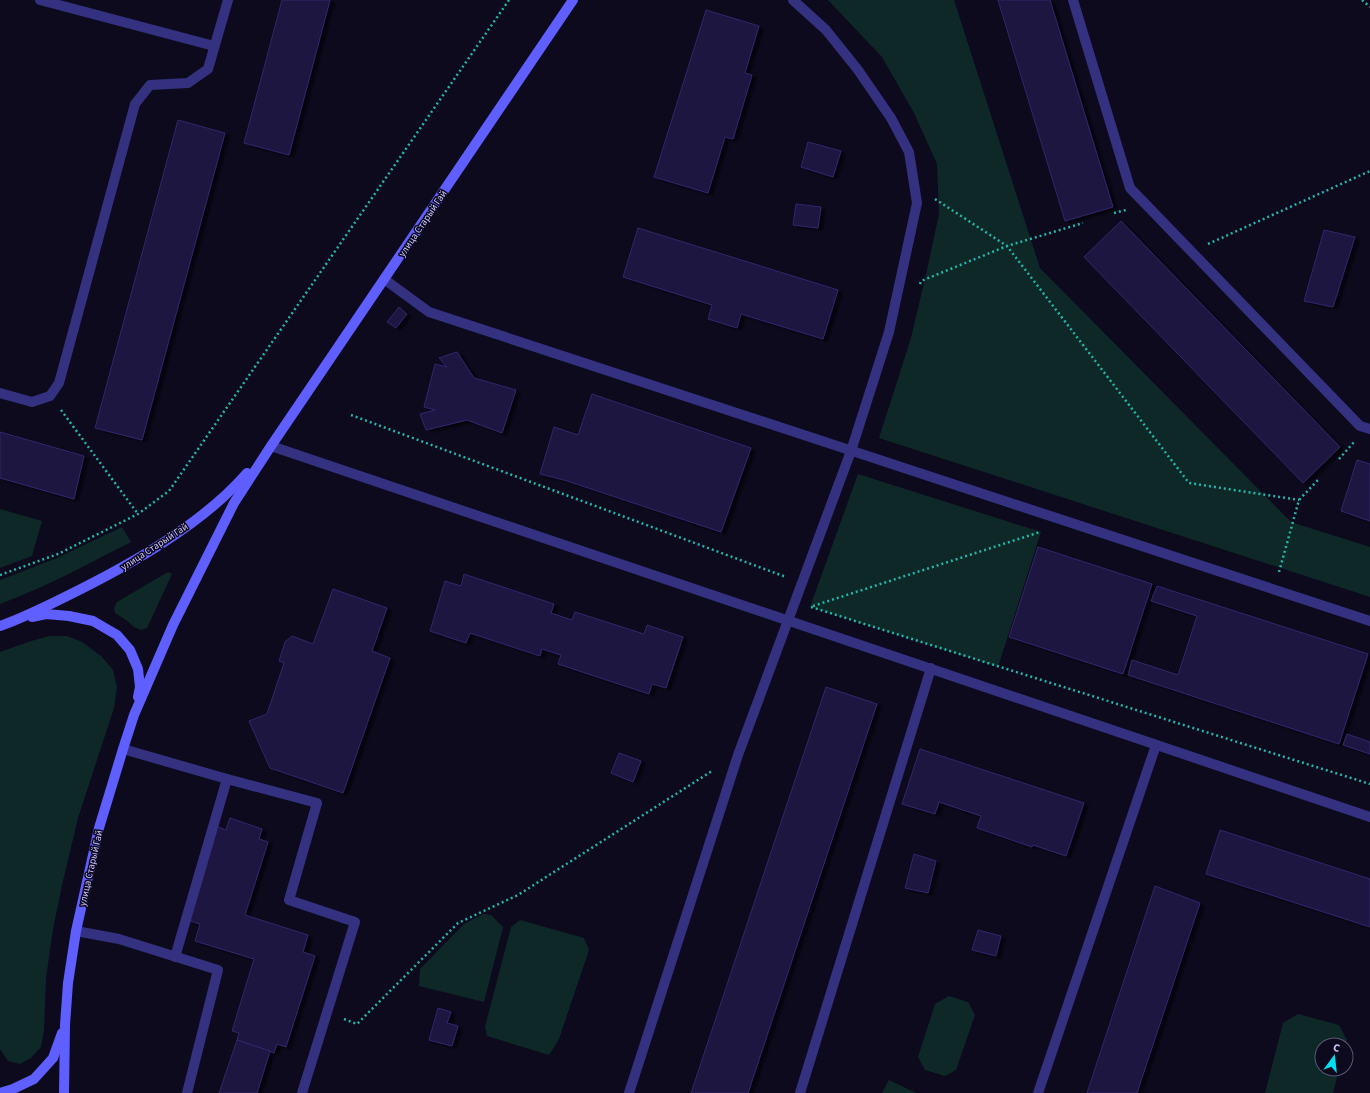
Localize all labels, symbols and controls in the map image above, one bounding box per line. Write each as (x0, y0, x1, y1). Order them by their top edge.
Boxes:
street label: улица Старый Гай (395, 187, 450, 260)
street label: улица Старый Гай (118, 520, 191, 574)
street label: улица Старый Гай (75, 829, 107, 908)
north arrow (1314, 1037, 1354, 1077)
text: С (1331, 1040, 1342, 1056)

